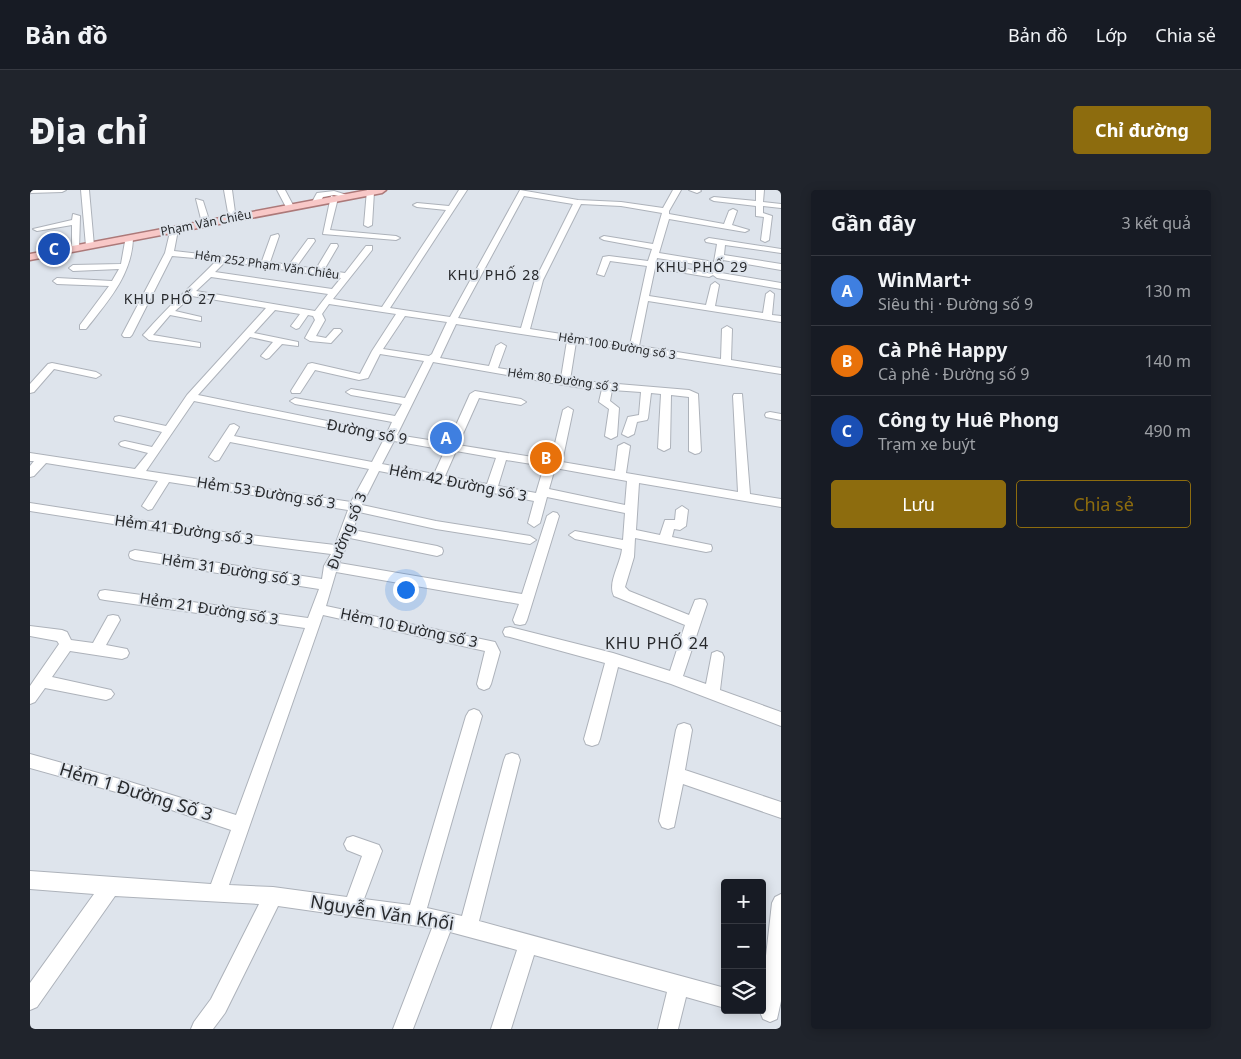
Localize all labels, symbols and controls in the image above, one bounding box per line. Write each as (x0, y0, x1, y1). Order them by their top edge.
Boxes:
text: Bản đồ (25, 18, 108, 51)
text: Bản đồ (1008, 23, 1068, 47)
text: Lớp (1096, 23, 1127, 47)
text: Chia sẻ (1155, 23, 1216, 47)
button: Chỉ đường (1073, 106, 1211, 154)
text: Địa chỉ (30, 107, 147, 154)
street label: Phạm Văn Chiêu (159, 205, 253, 240)
text: Gần đây (831, 209, 916, 237)
text: 3 kết quả (1121, 212, 1191, 234)
pin: C (38, 230, 70, 268)
street label: Hẻm 252 Phạm Văn Chiêu (194, 246, 341, 283)
district label: KHU PHỐ 29 (656, 257, 748, 276)
district label: KHU PHỐ 28 (448, 265, 540, 284)
text: WinMart+ (878, 267, 971, 293)
text: A (841, 280, 853, 302)
text: 130 m (1144, 280, 1191, 302)
district label: KHU PHỐ 27 (124, 289, 216, 308)
text: Siêu thị · Đường số 9 (878, 293, 1033, 315)
street label: Hẻm 100 Đường số 3 (557, 328, 677, 363)
text: Cà Phê Happy (878, 337, 1007, 363)
text: B (842, 350, 852, 372)
text: 140 m (1144, 350, 1191, 372)
street label: Hẻm 80 Đường số 3 (506, 363, 620, 396)
text: Cà phê · Đường số 9 (878, 363, 1029, 385)
text: Công ty Huê Phong (878, 407, 1059, 433)
street label: Đường số 9 (325, 413, 409, 449)
pin: A (430, 419, 462, 457)
text: C (842, 420, 852, 442)
text: 490 m (1144, 420, 1191, 442)
text: Trạm xe buýt (878, 433, 975, 455)
pin: B (530, 439, 562, 477)
street label: Hẻm 42 Đường số 3 (388, 459, 529, 505)
street label: Hẻm 53 Đường số 3 (195, 471, 337, 513)
button: Lưu (831, 480, 1006, 528)
button: Chia sẻ (1016, 480, 1191, 528)
street label: Đường số 3 (322, 489, 371, 572)
street label: Hẻm 41 Đường số 3 (113, 509, 255, 549)
street label: Hẻm 31 Đường số 3 (160, 548, 302, 590)
your location (393, 577, 419, 603)
street label: Hẻm 21 Đường số 3 (138, 587, 280, 629)
street label: Hẻm 10 Đường số 3 (339, 603, 480, 651)
district label: KHU PHỐ 24 (605, 632, 709, 654)
street label: Hẻm 1 Đường Số 3 (57, 756, 216, 826)
map controls (721, 879, 766, 1014)
button: + (721, 879, 766, 924)
street label: Nguyễn Văn Khối (309, 889, 456, 935)
button: − (721, 924, 766, 969)
button: layers (721, 969, 766, 1014)

